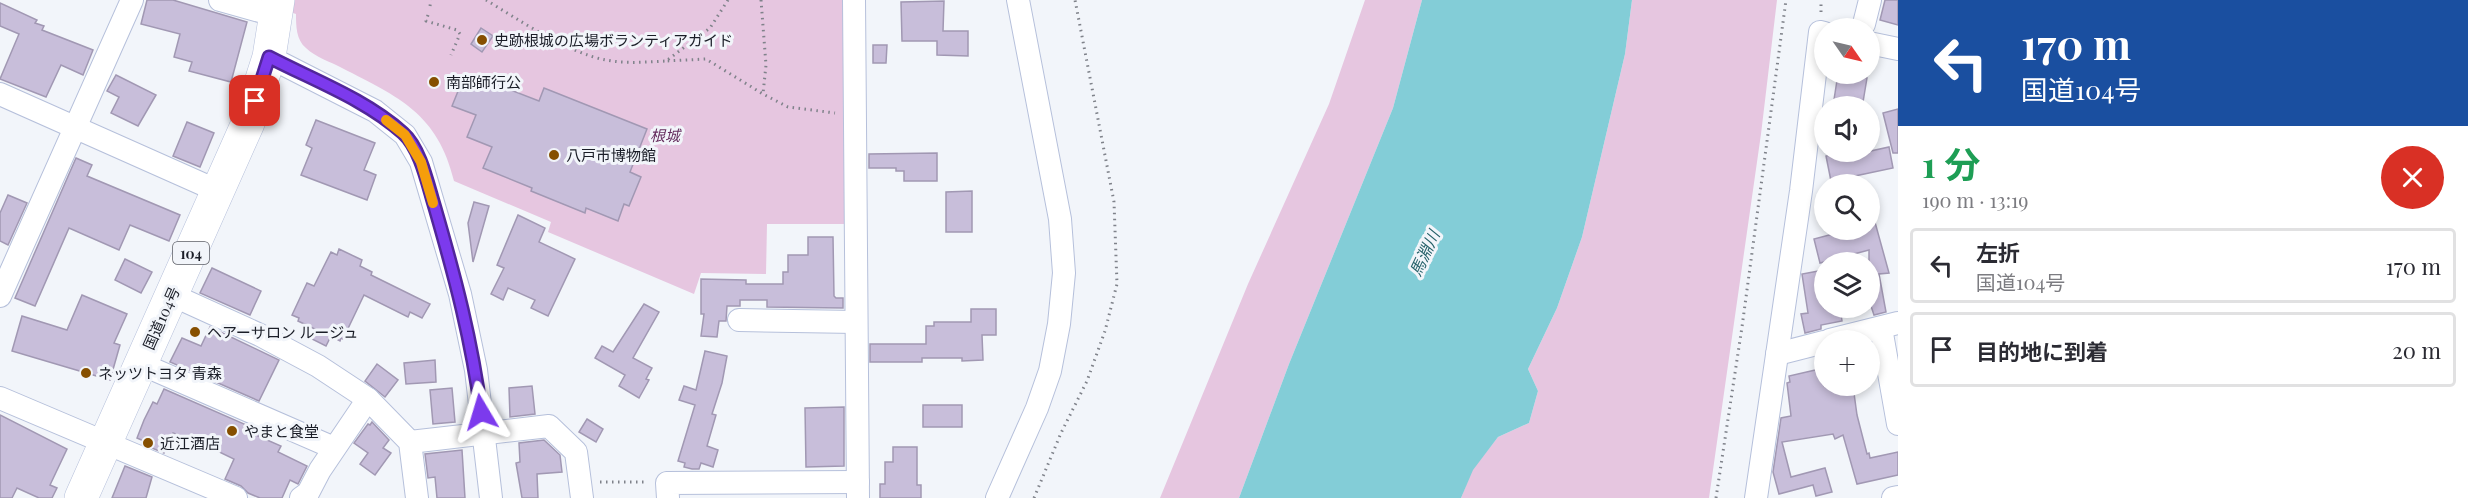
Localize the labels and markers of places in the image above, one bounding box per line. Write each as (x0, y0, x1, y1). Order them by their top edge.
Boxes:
place label: 史跡根城の広場ボランティアガイド (494, 30, 733, 50)
marker: 史跡根城の広場ボランティアガイド (475, 33, 489, 47)
place label: 南部師行公 (446, 72, 521, 92)
pin (229, 75, 280, 126)
marker: 南部師行公 (427, 75, 441, 89)
place label: 八戸市博物館 (566, 145, 656, 165)
marker: 八戸市博物館 (547, 148, 561, 162)
place label: ヘアーサロン ルージュ (207, 322, 358, 342)
marker: ヘアーサロン ルージュ (188, 325, 202, 339)
place label: ネッツトヨタ 青森 (98, 363, 222, 383)
marker: ネッツトヨタ 青森 (79, 366, 93, 380)
place label: やまと食堂 (244, 421, 319, 441)
marker: やまと食堂 (225, 424, 239, 438)
place label: 近江酒店 (160, 433, 220, 453)
marker: 近江酒店 (141, 436, 155, 450)

